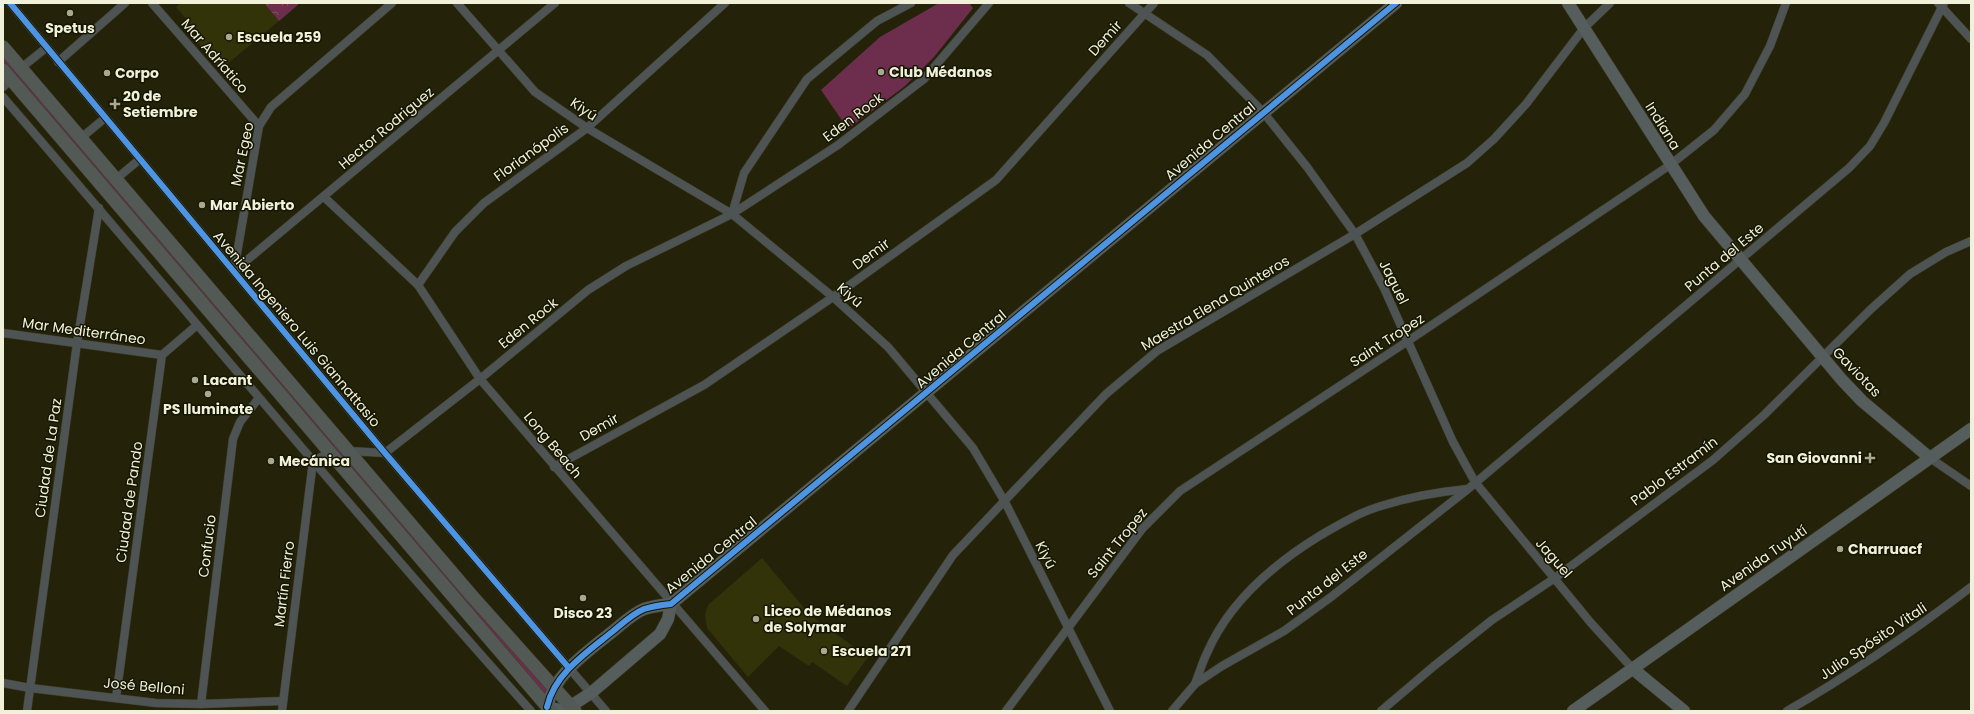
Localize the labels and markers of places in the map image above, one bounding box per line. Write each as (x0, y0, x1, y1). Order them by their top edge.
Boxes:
marker: Spetus (65, 8, 75, 18)
place label: Spetus (45, 18, 95, 38)
place label: Escuela 259 (237, 27, 321, 47)
marker: Escuela 259 (224, 32, 234, 42)
place label: Club Médanos (889, 62, 993, 82)
place label: Corpo (115, 63, 159, 83)
marker: Club Médanos (876, 67, 886, 77)
marker: Corpo (102, 68, 112, 78)
place label: 20 de Setiembre (123, 86, 198, 122)
marker: 20 de Setiembre (110, 99, 120, 109)
place label: Mar Abierto (210, 195, 295, 215)
marker: Mar Abierto (197, 200, 207, 210)
place label: Lacant (203, 370, 253, 390)
marker: Lacant (190, 375, 200, 385)
marker: PS Iluminate (203, 389, 213, 399)
place label: PS Iluminate (163, 399, 253, 419)
place label: San Giovanni (1766, 448, 1862, 468)
place label: Mecánica (279, 451, 350, 471)
marker: San Giovanni (1865, 453, 1875, 463)
marker: Mecánica (266, 456, 276, 466)
place label: Charruacf (1848, 539, 1922, 559)
marker: Charruacf (1835, 544, 1845, 554)
marker: Disco 23 (578, 593, 588, 603)
place label: Liceo de Médanos de Solymar (764, 601, 892, 637)
place label: Disco 23 (554, 603, 612, 623)
marker: Liceo de Médanos de Solymar (751, 614, 761, 624)
place label: Escuela 271 (832, 641, 911, 661)
marker: Escuela 271 (819, 646, 829, 656)

